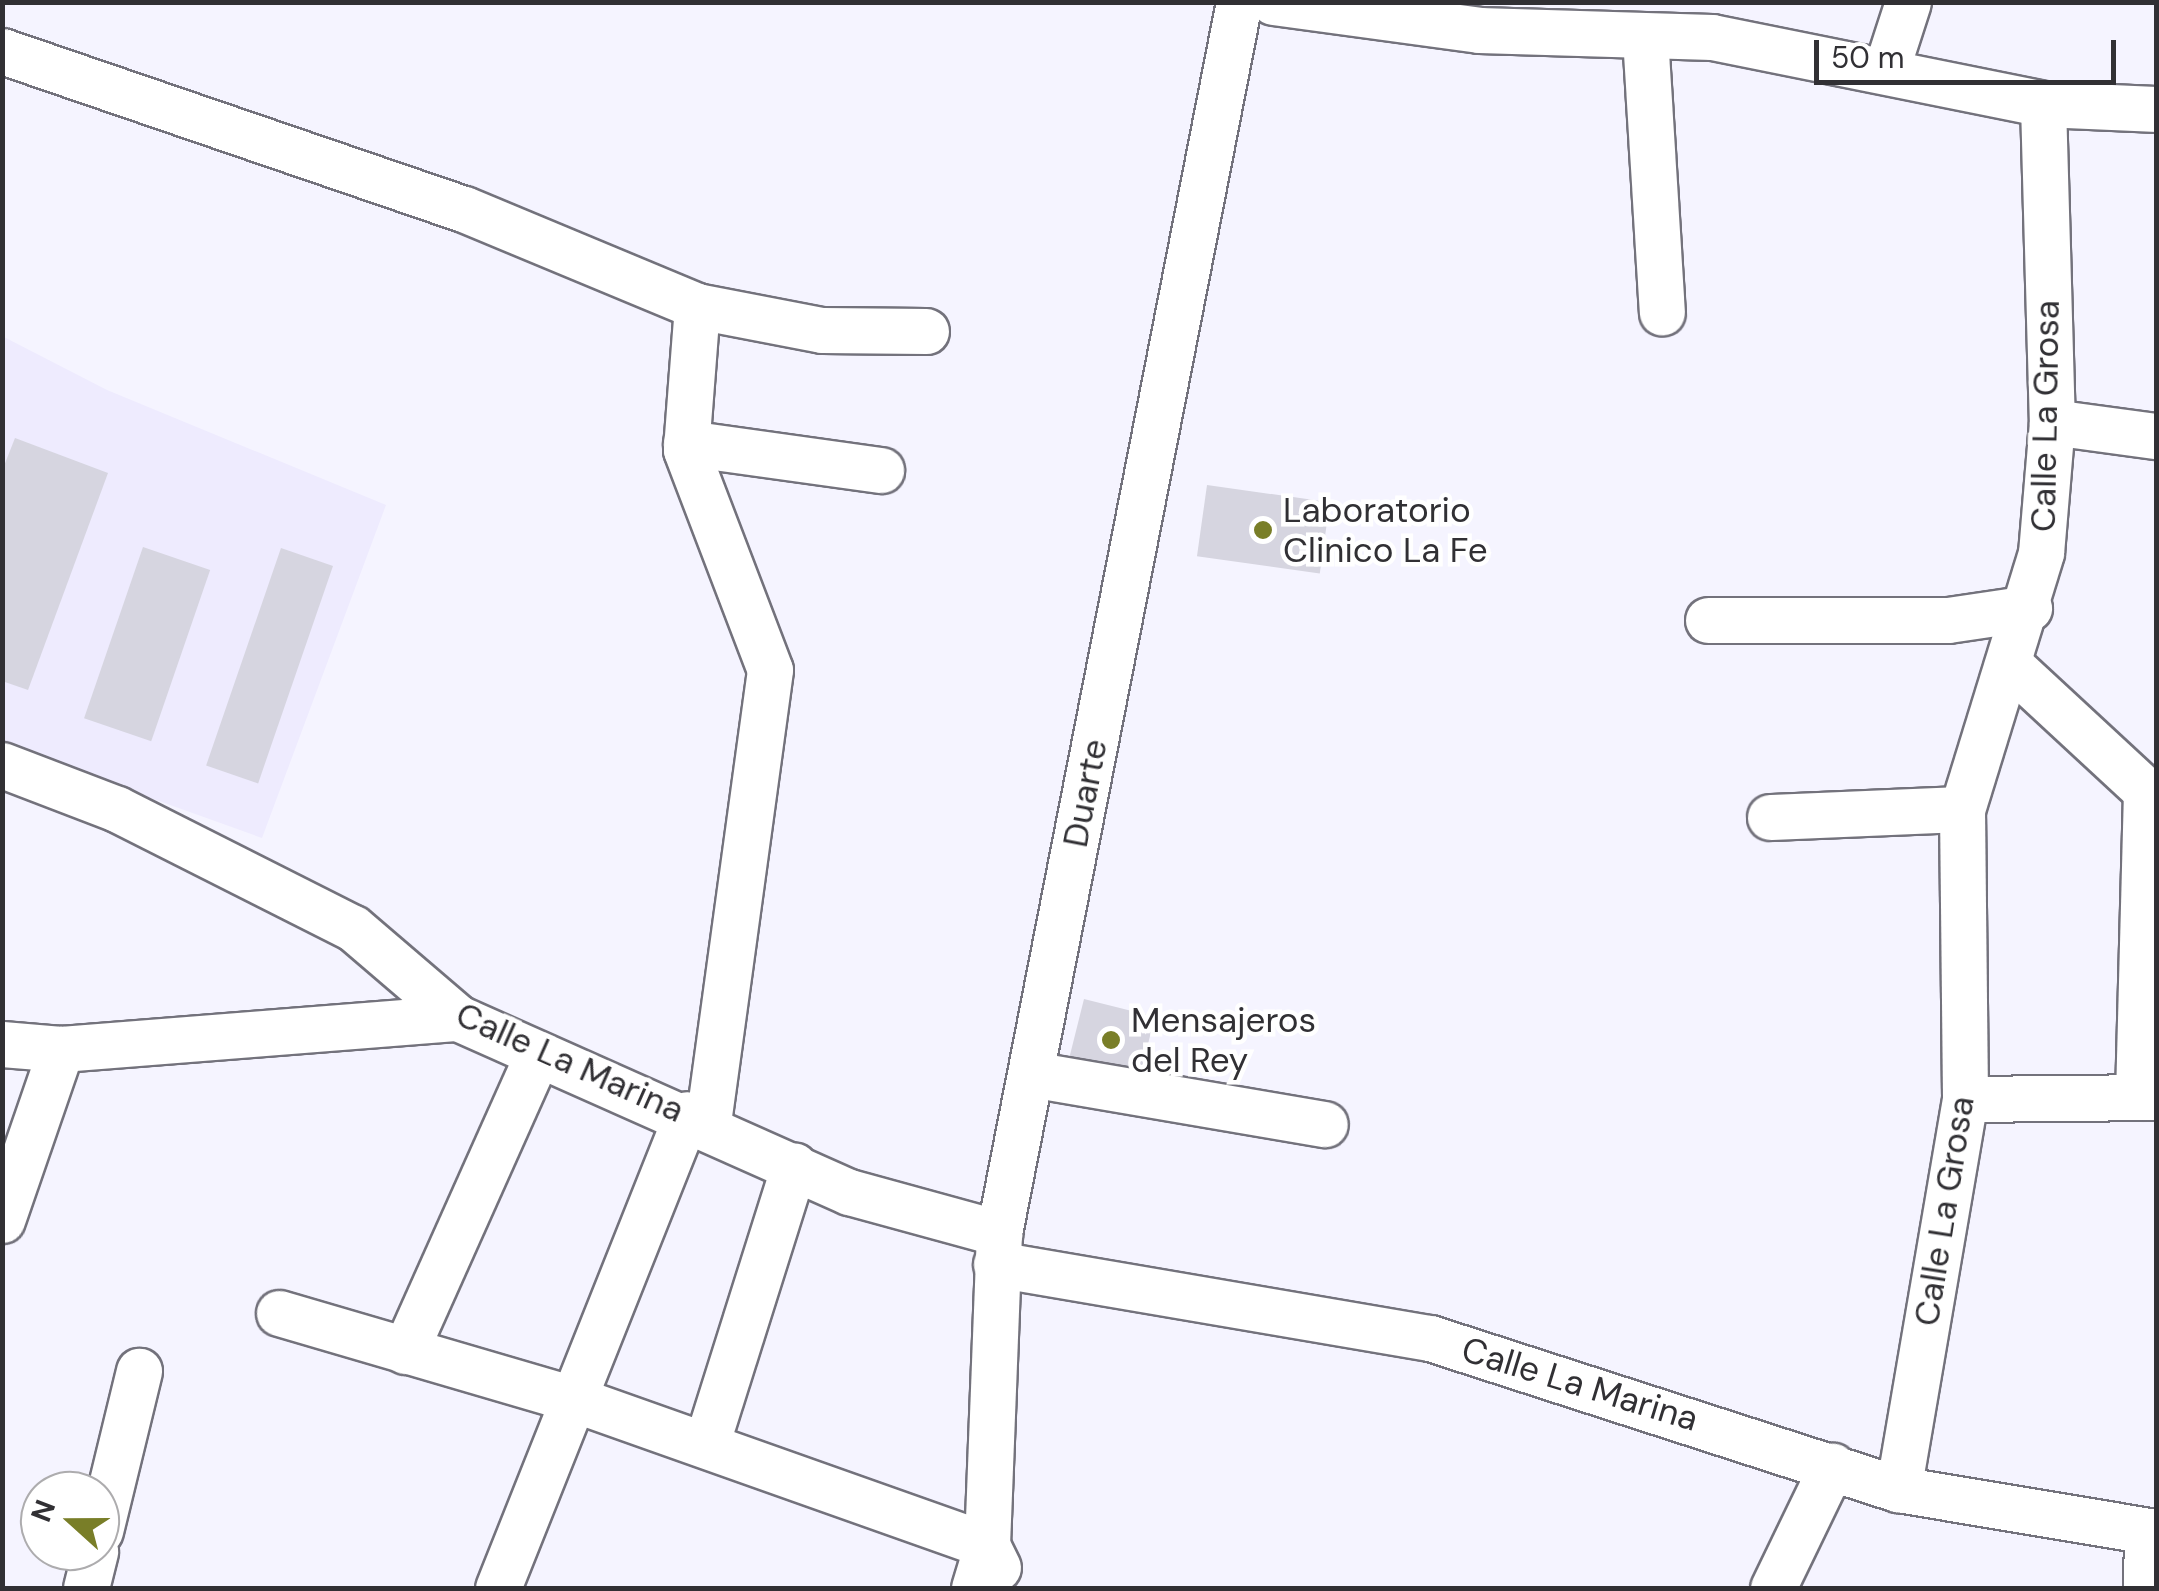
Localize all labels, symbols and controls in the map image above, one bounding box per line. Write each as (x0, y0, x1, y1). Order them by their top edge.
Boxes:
scale bar (1819, 20, 2122, 82)
text: 50 m (1831, 38, 1905, 77)
street label: Calle La Grosa (2022, 300, 2068, 532)
place label: Laboratorio Clinico La Fe (1283, 489, 1488, 571)
marker: Laboratorio Clinico La Fe (1252, 519, 1274, 541)
street label: Duarte (1054, 735, 1116, 851)
street label: Calle La Marina (450, 993, 690, 1131)
place label: Mensajeros del Rey (1131, 999, 1316, 1081)
marker: Mensajeros del Rey (1100, 1029, 1122, 1051)
street label: Calle La Grosa (1905, 1093, 1983, 1329)
street label: Calle La Marina (1457, 1328, 1703, 1440)
north arrow (20, 1471, 120, 1571)
text: N (22, 1495, 64, 1527)

